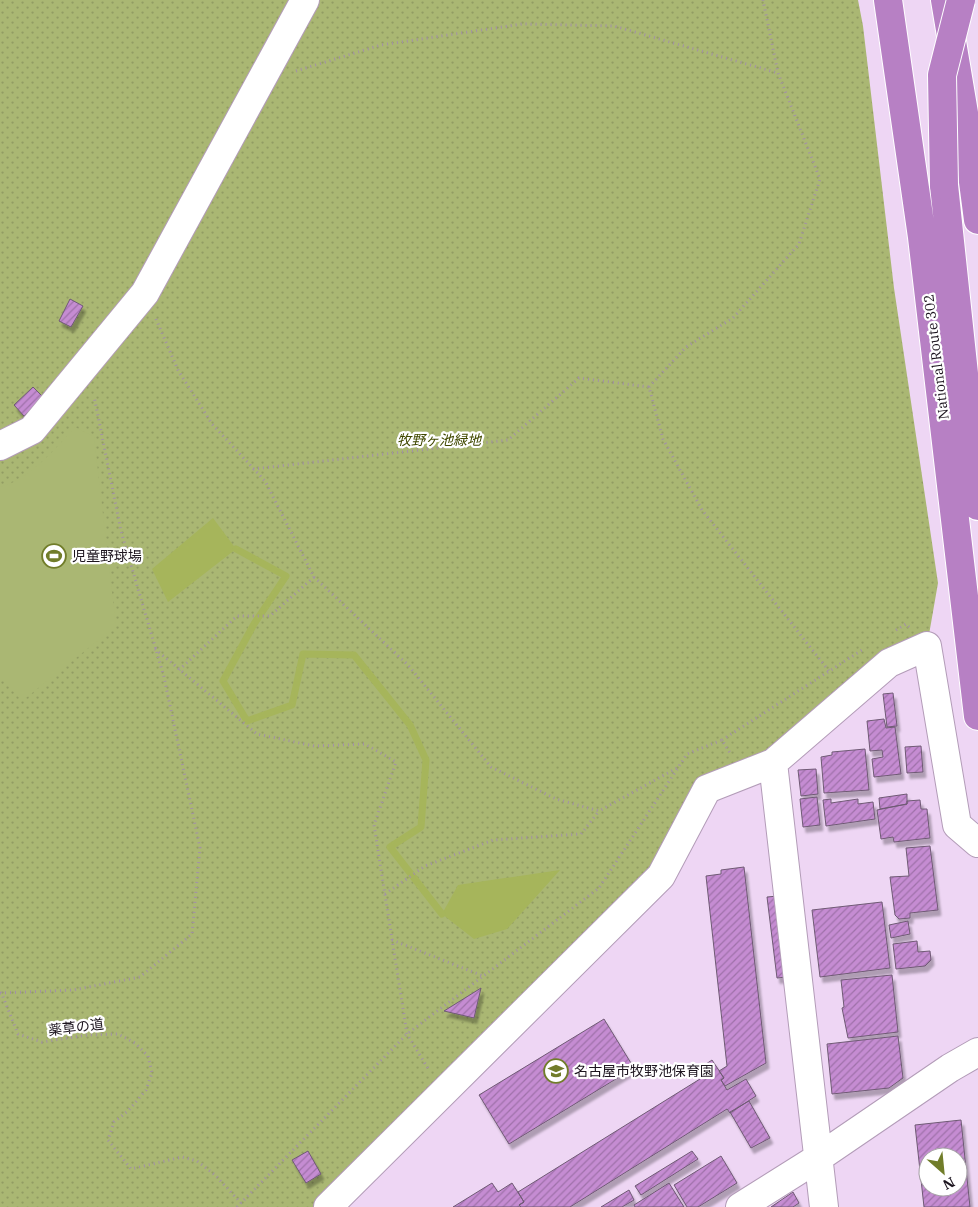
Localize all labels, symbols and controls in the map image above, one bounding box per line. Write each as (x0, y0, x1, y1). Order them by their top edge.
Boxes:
street label: National Route 302 (919, 293, 953, 421)
park label: 牧野ヶ池緑地 (397, 431, 483, 449)
sports icon: 児童野球場 (41, 543, 67, 569)
place label: 児童野球場 (72, 547, 142, 565)
street label: 薬草の道 (47, 1015, 105, 1039)
school or university icon: 名古屋市牧野池保育園 (543, 1058, 569, 1084)
place label: 名古屋市牧野池保育園 (574, 1062, 714, 1080)
north arrow (918, 1147, 968, 1197)
text: N (940, 1173, 958, 1194)

